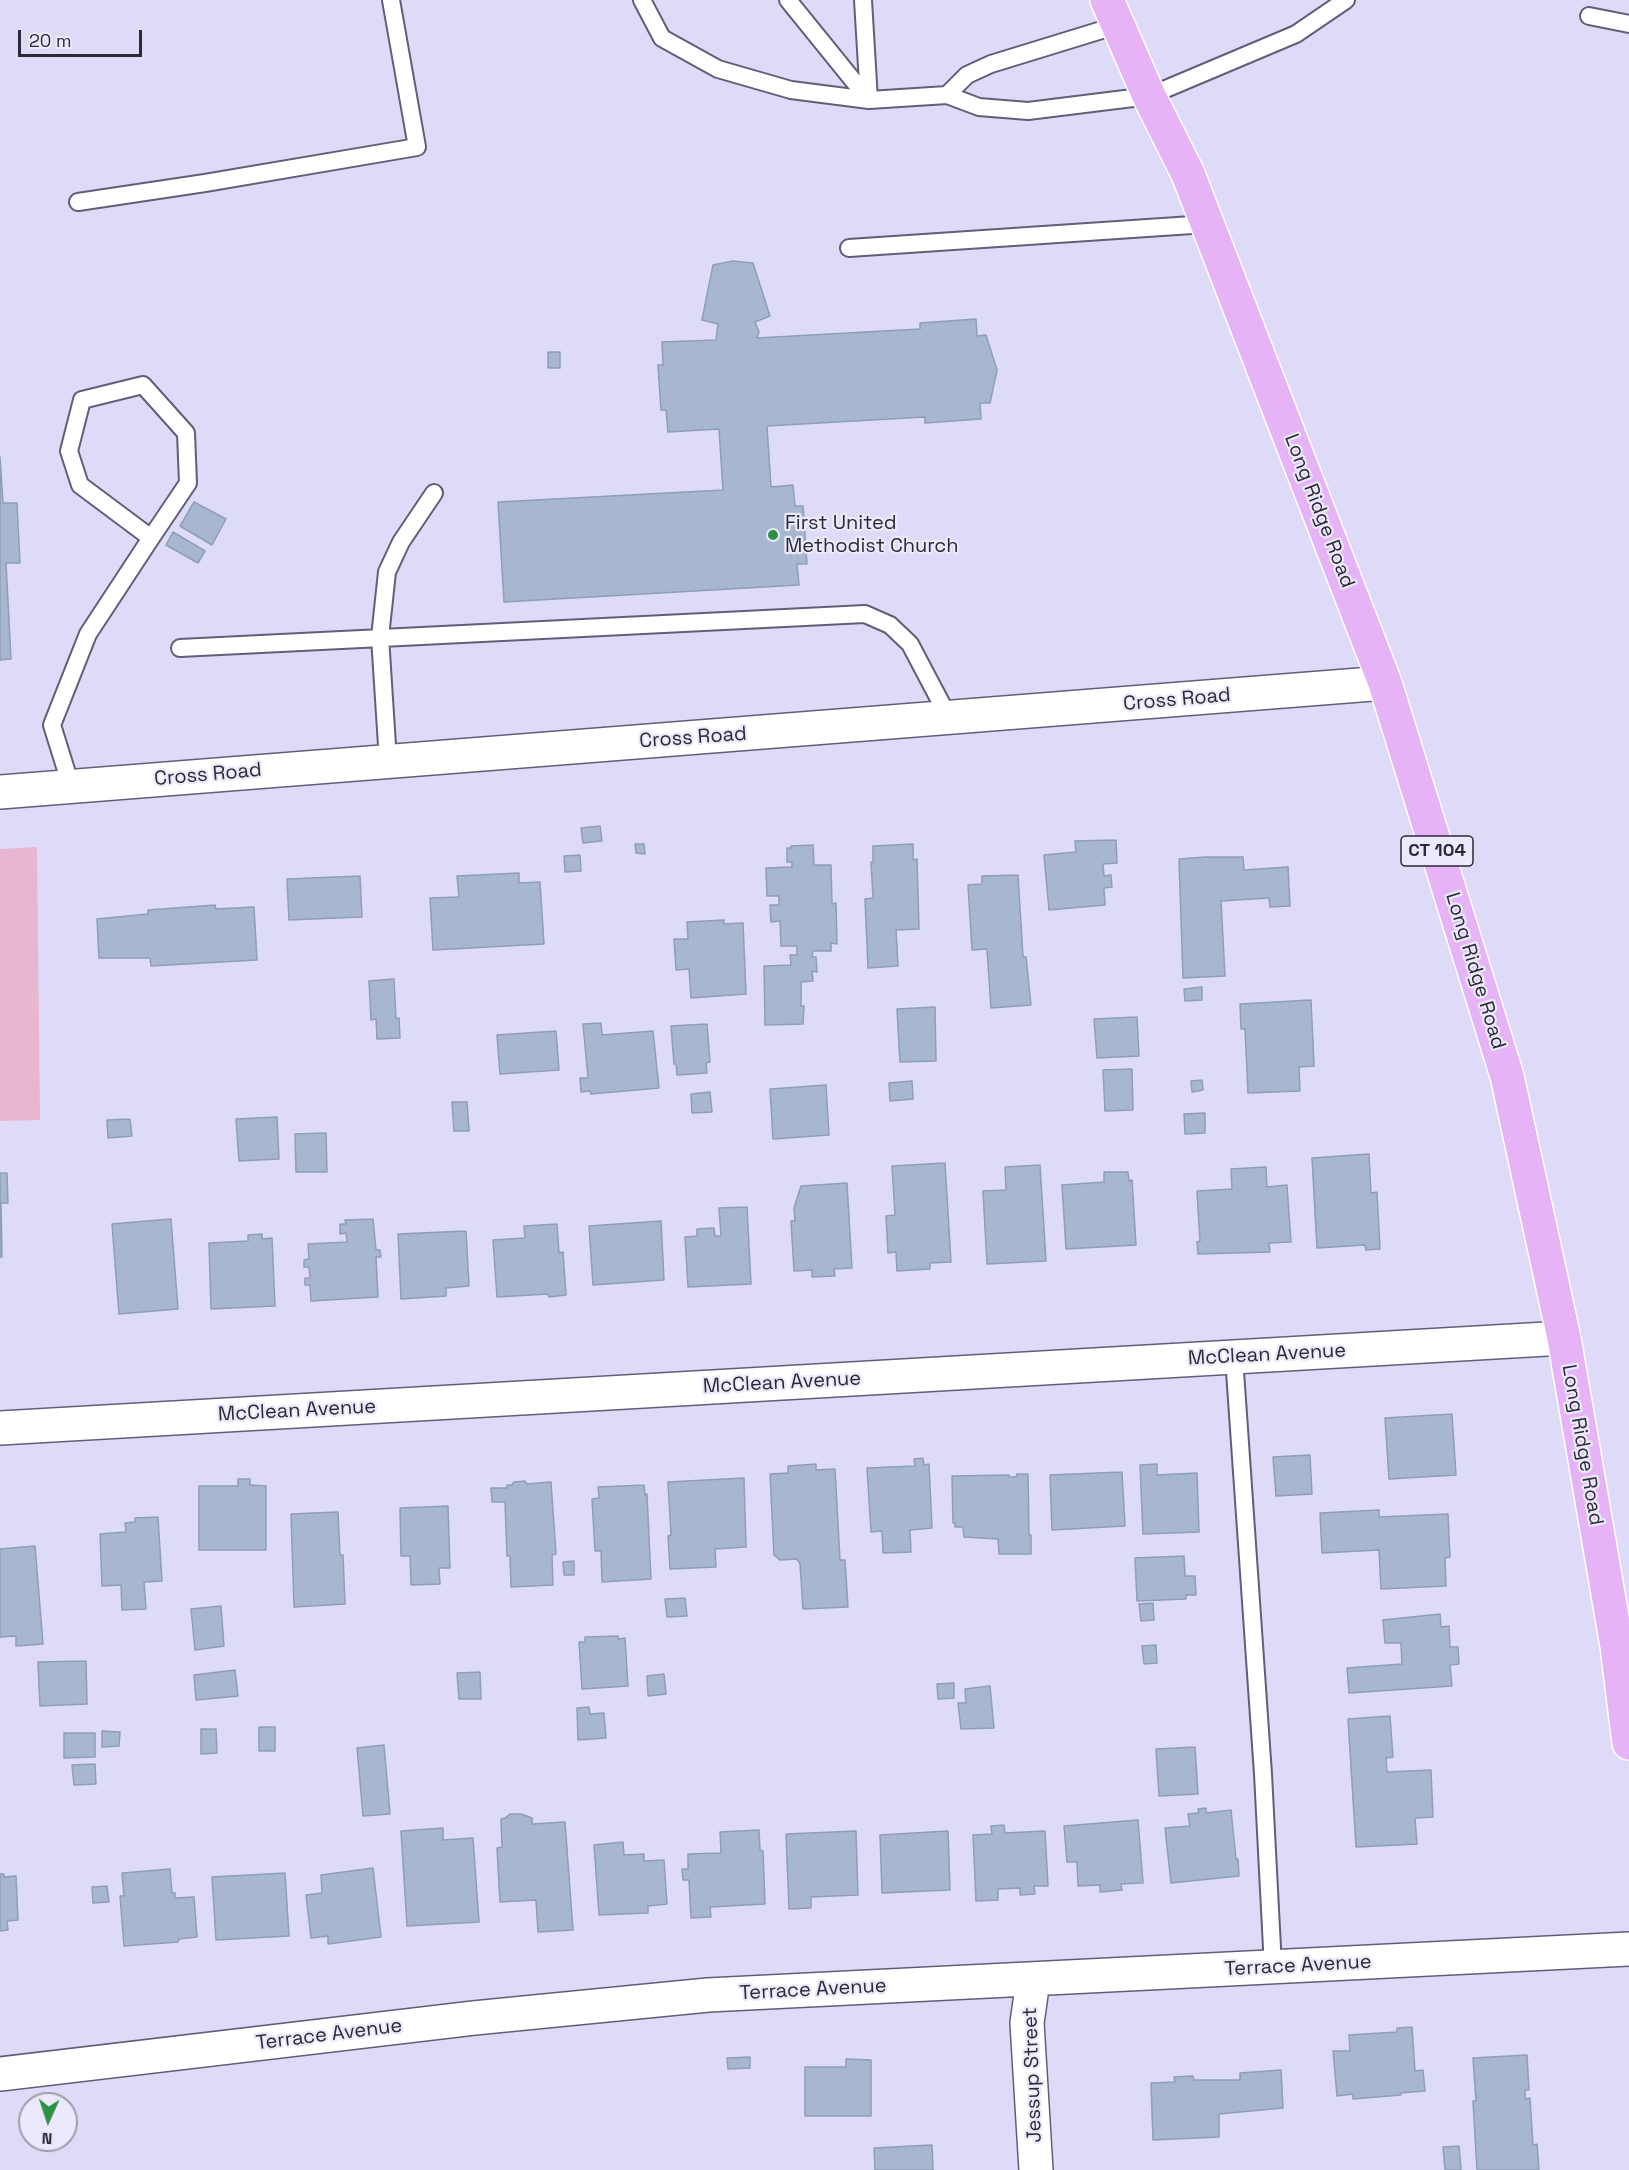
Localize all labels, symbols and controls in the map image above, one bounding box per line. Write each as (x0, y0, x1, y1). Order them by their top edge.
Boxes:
scale bar (21, 18, 146, 56)
text: 20 m (29, 29, 72, 52)
street label: Long Ridge Road (1279, 431, 1359, 591)
place label: First United Methodist Church (785, 512, 959, 559)
marker: First United Methodist Church (766, 528, 780, 542)
street label: Cross Road (1122, 683, 1232, 717)
street label: Cross Road (638, 722, 748, 754)
street label: Cross Road (153, 758, 263, 792)
road number: CT 104 (1401, 836, 1473, 866)
street label: Long Ridge Road (1440, 890, 1510, 1052)
street label: McClean Avenue (1187, 1339, 1347, 1371)
street label: Long Ridge Road (1556, 1363, 1608, 1527)
street label: McClean Avenue (702, 1367, 862, 1399)
street label: McClean Avenue (217, 1395, 377, 1427)
street label: Terrace Avenue (1224, 1950, 1372, 1982)
street label: Terrace Avenue (739, 1974, 887, 2006)
street label: Jessup Street (1019, 2007, 1047, 2143)
street label: Terrace Avenue (255, 2014, 403, 2056)
north arrow (18, 2092, 78, 2152)
text: N (41, 2128, 53, 2149)

